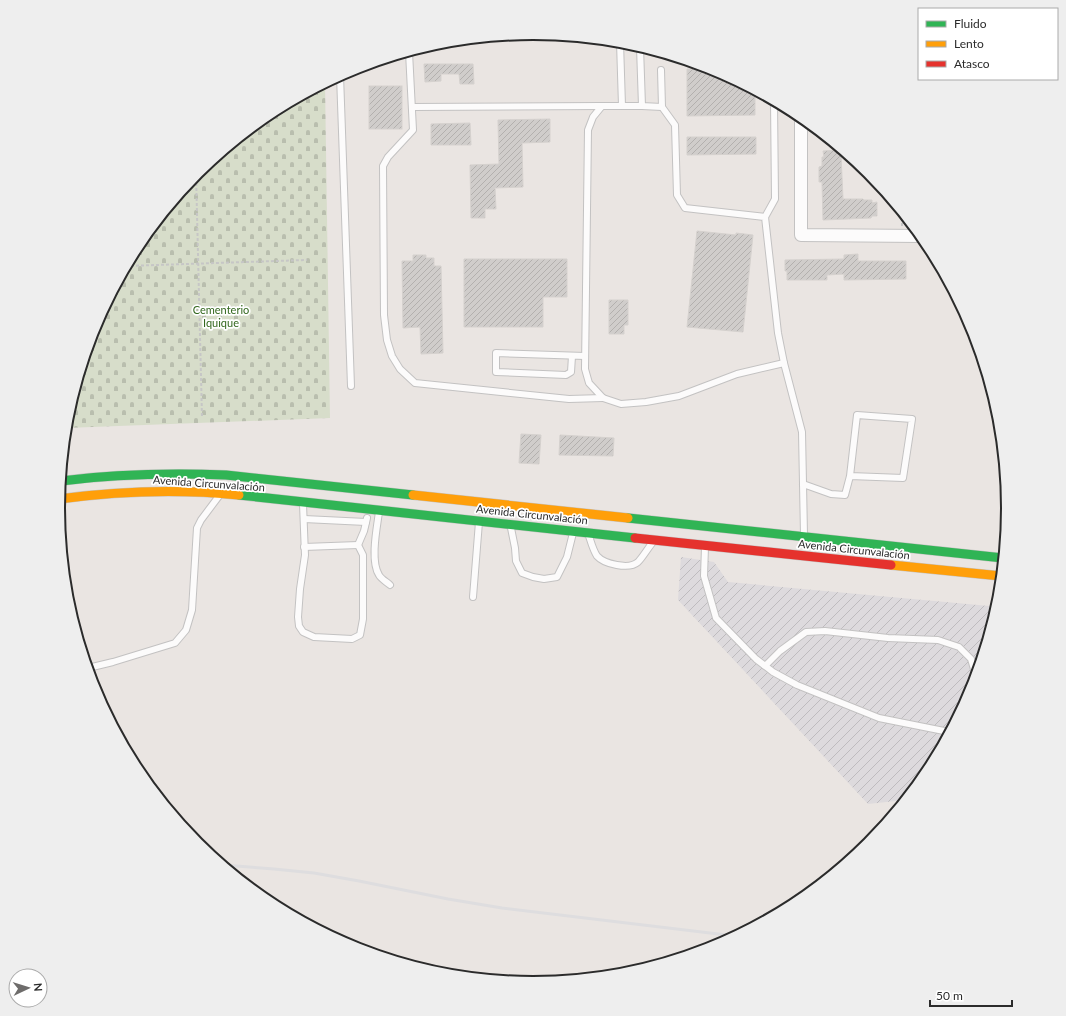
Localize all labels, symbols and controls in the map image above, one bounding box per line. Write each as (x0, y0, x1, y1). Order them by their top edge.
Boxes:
legend (918, 8, 1058, 80)
text: Fluido (954, 16, 987, 31)
text: Lento (954, 36, 984, 51)
text: Atasco (954, 56, 990, 71)
park label: Cementerio Iquique (193, 303, 249, 329)
street label: Avenida Circunvalación (153, 473, 265, 493)
street label: Avenida Circunvalación (476, 502, 588, 526)
street label: Avenida Circunvalación (798, 537, 910, 561)
north arrow (8, 968, 48, 1008)
scale bar (930, 982, 1012, 1008)
text: N (32, 983, 45, 992)
text: 50 m (936, 988, 963, 1003)

